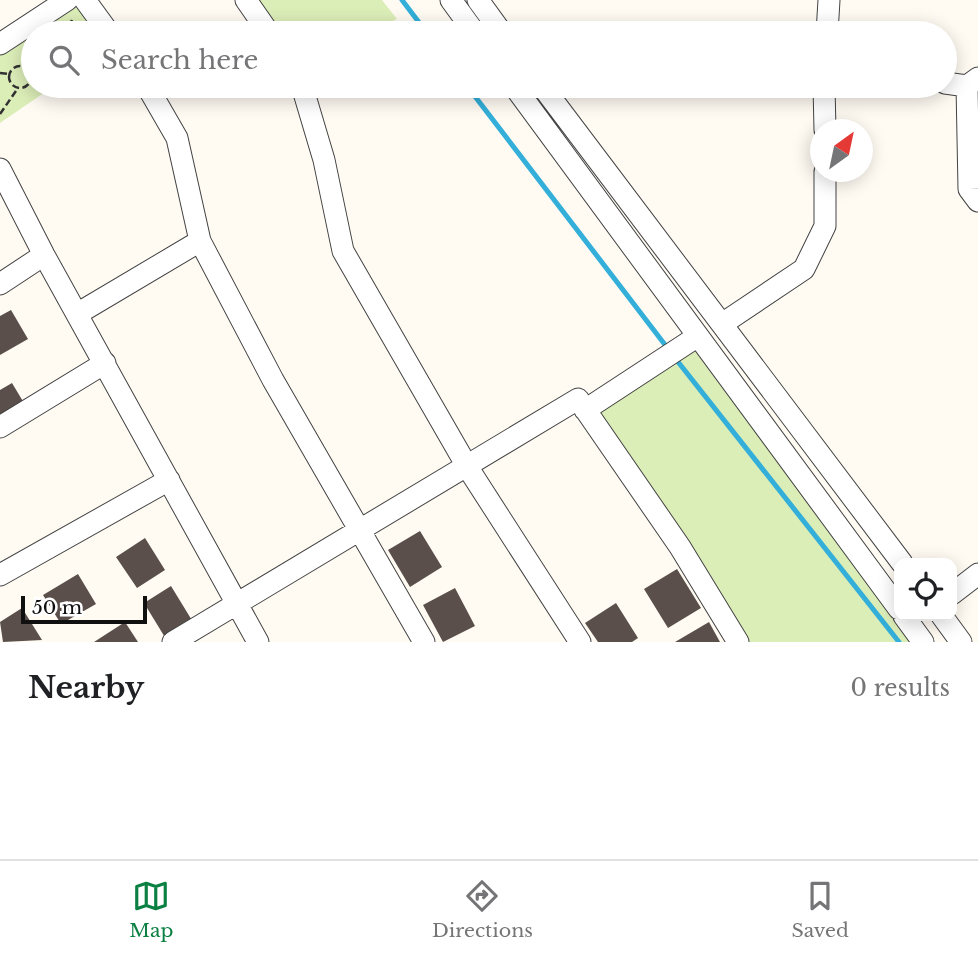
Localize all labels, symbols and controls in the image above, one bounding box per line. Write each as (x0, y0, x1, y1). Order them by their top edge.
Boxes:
search box (21, 21, 957, 98)
icon: search (45, 41, 83, 79)
text: Search here (101, 44, 258, 76)
north arrow (810, 119, 873, 182)
map controls (894, 558, 957, 621)
button: locate (894, 558, 957, 621)
scale bar (21, 593, 147, 625)
text: 50 m (32, 596, 82, 619)
text: Nearby (28, 669, 144, 706)
text: 0 results (851, 674, 950, 702)
tab: Map (129, 877, 173, 942)
tab: Directions (432, 877, 533, 942)
tab: Saved (791, 877, 849, 942)

